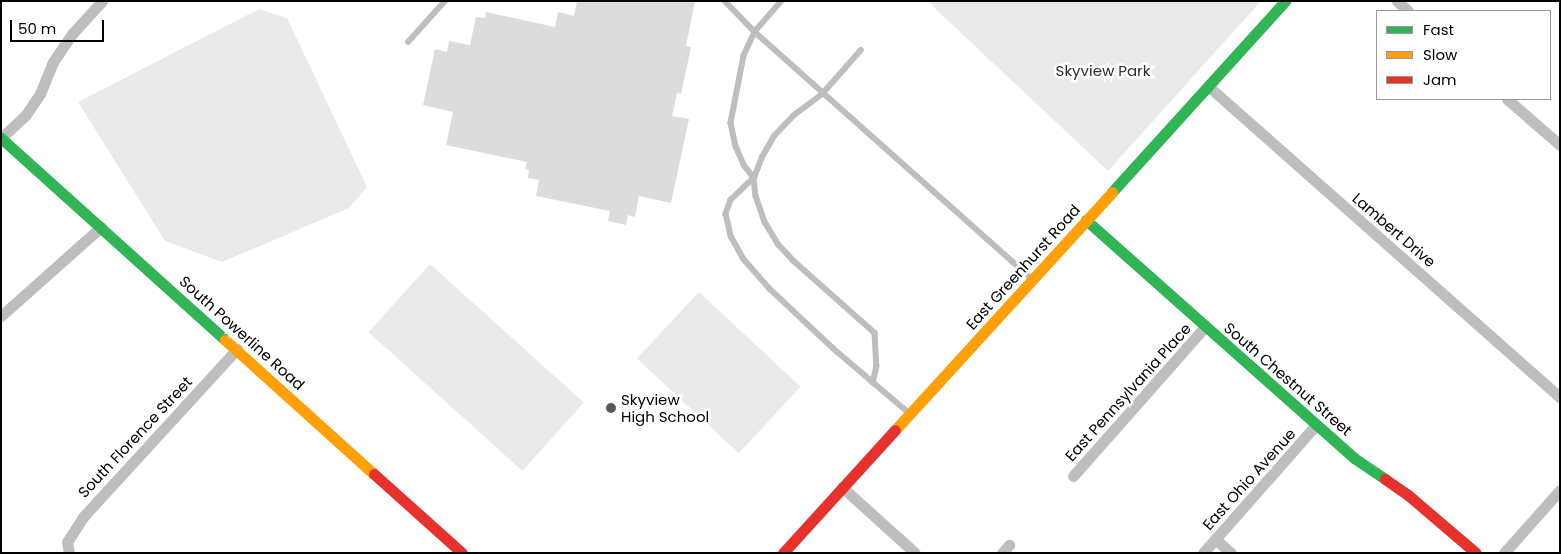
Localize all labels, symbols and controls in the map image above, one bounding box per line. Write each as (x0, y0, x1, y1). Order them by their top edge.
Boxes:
scale bar (12, 10, 106, 42)
legend (1376, 10, 1551, 100)
text: 50 m (18, 18, 56, 39)
text: Fast (1423, 19, 1454, 40)
text: Slow (1423, 44, 1457, 65)
park label: Skyview Park (1056, 62, 1150, 80)
text: Jam (1423, 69, 1457, 90)
street label: Lambert Drive (1349, 189, 1439, 271)
street label: East Greenhurst Road (962, 201, 1084, 333)
street label: South Powerline Road (176, 272, 308, 394)
street label: East Pennsylvania Place (1061, 319, 1195, 465)
street label: South Chestnut Street (1220, 319, 1356, 439)
street label: South Florence Street (74, 373, 196, 501)
place label: Skyview High School (621, 390, 709, 425)
marker: Skyview High School (605, 402, 617, 414)
street label: East Ohio Avenue (1199, 425, 1299, 533)

